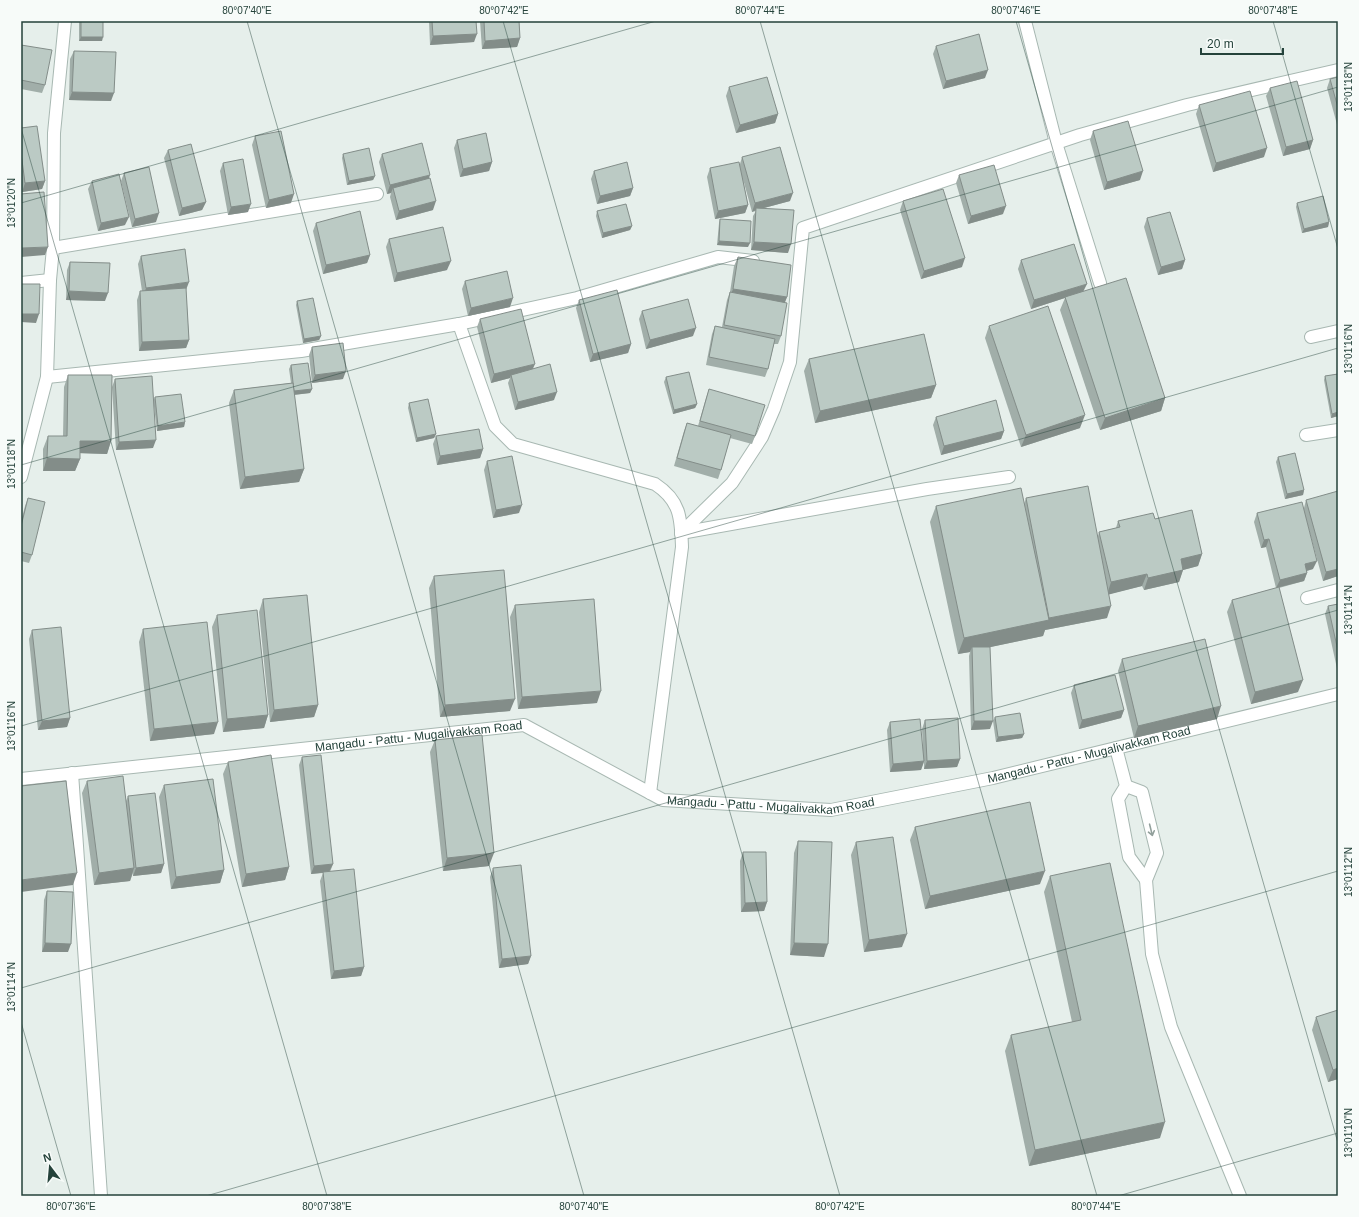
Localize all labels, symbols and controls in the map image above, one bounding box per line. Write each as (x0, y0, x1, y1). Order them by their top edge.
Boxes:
text: 80°07'40"E (222, 5, 272, 16)
text: 80°07'42"E (479, 5, 529, 16)
text: 80°07'44"E (735, 5, 785, 16)
text: 80°07'46"E (991, 5, 1041, 16)
text: 80°07'48"E (1248, 5, 1298, 16)
scale bar (1201, 30, 1283, 56)
text: 20 m (1207, 37, 1234, 51)
text: 13°01'18"N (1343, 62, 1354, 112)
text: 13°01'20"N (6, 178, 17, 228)
text: 13°01'16"N (1343, 324, 1354, 374)
text: 13°01'18"N (6, 439, 17, 489)
text: 13°01'14"N (1343, 585, 1354, 635)
text: 13°01'16"N (6, 701, 17, 751)
street label: Mangadu - Pattu - Mugalivakkam Road (314, 718, 523, 754)
street label: Mangadu - Pattu - Mugalivakkam Road (986, 723, 1192, 786)
street label: Mangadu - Pattu - Mugalivakkam Road (667, 793, 876, 817)
one-way arrow (1148, 823, 1155, 836)
text: 13°01'12"N (1343, 847, 1354, 897)
text: 13°01'14"N (6, 962, 17, 1012)
text: 13°01'10"N (1343, 1108, 1354, 1158)
north arrow (30, 1147, 70, 1187)
text: N (42, 1151, 53, 1164)
text: 80°07'36"E (46, 1201, 96, 1212)
text: 80°07'38"E (302, 1201, 352, 1212)
text: 80°07'40"E (559, 1201, 609, 1212)
text: 80°07'42"E (815, 1201, 865, 1212)
text: 80°07'44"E (1071, 1201, 1121, 1212)

